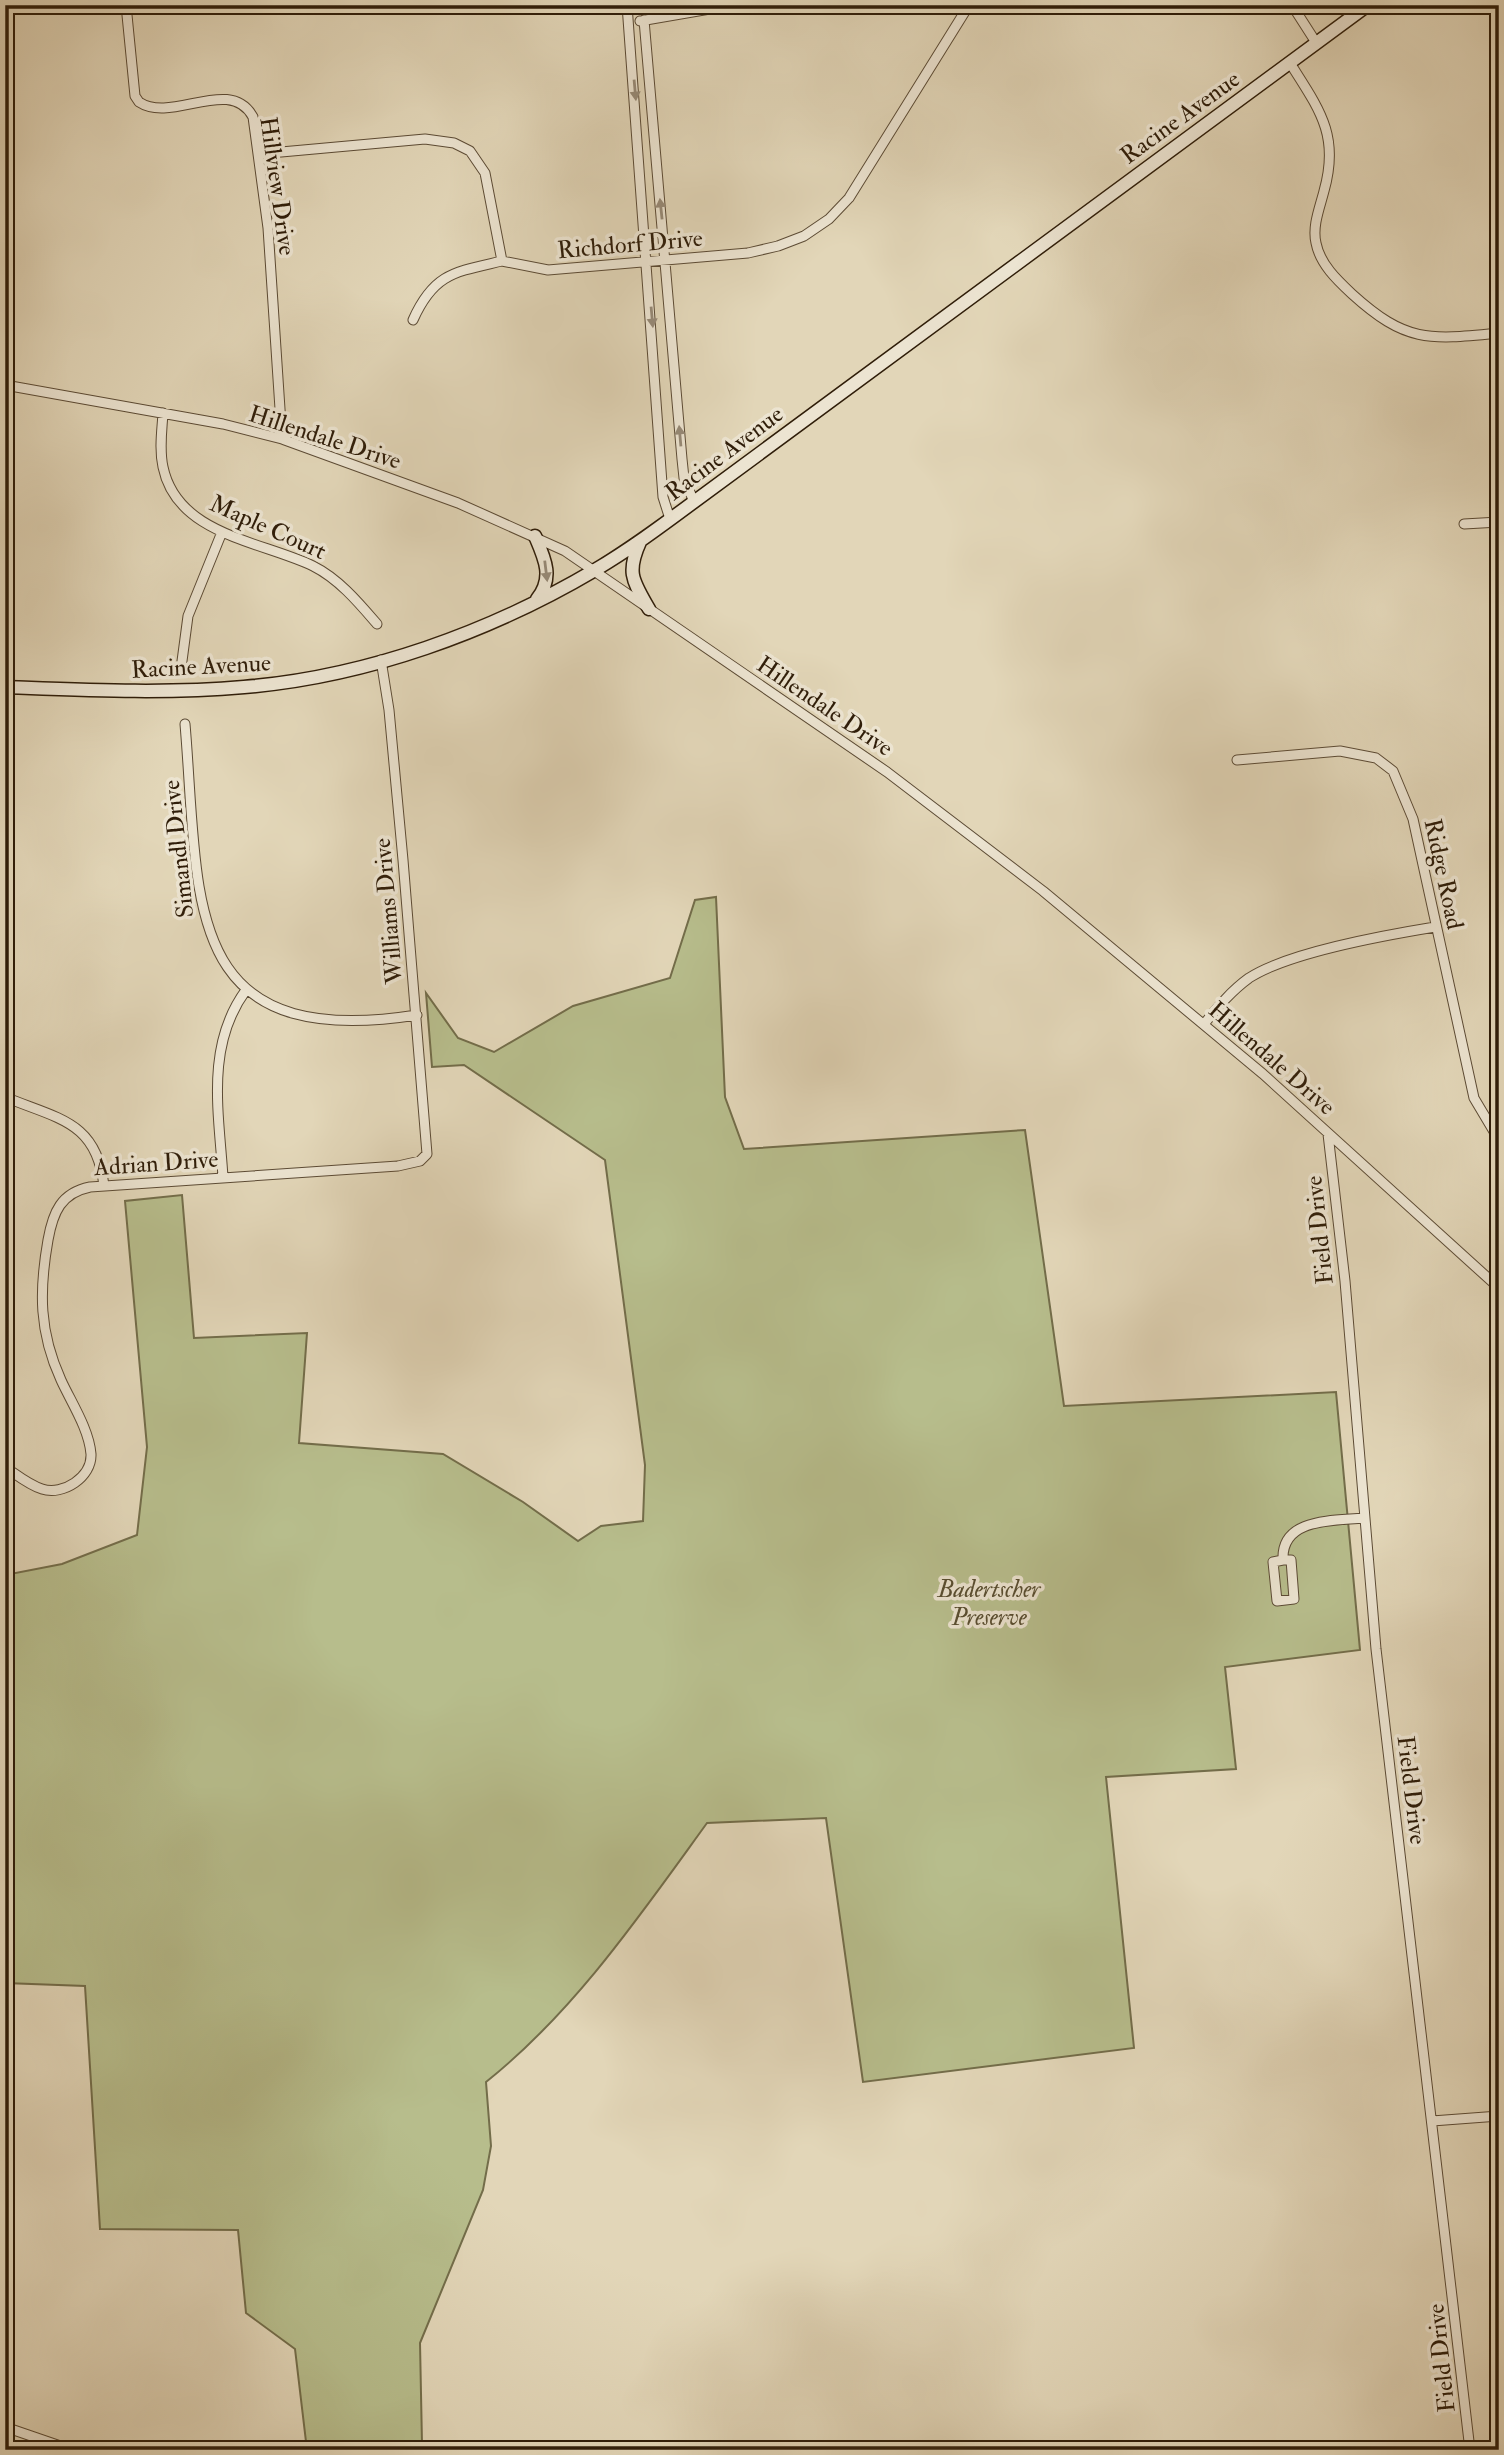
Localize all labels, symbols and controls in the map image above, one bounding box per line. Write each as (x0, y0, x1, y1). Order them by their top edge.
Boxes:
street label: Racine Avenue (1115, 64, 1246, 171)
one-way arrow (630, 79, 641, 101)
street label: Hillview Drive (252, 115, 303, 257)
one-way arrow (655, 198, 666, 220)
street label: Richdorf Drive (556, 223, 704, 266)
one-way arrow (647, 306, 658, 328)
street label: Hillendale Drive (245, 398, 405, 477)
street label: Racine Avenue (659, 399, 790, 508)
one-way arrow (674, 425, 685, 447)
street label: Maple Court (205, 488, 331, 567)
one-way arrow (540, 560, 551, 582)
street label: Racine Avenue (130, 647, 272, 686)
street label: Hillendale Drive (750, 649, 899, 764)
street label: Simandl Drive (156, 779, 201, 919)
street label: Ridge Road (1417, 816, 1470, 932)
street label: Williams Drive (367, 837, 410, 986)
street label: Hillendale Drive (1202, 995, 1342, 1122)
street label: Adrian Drive (92, 1144, 219, 1183)
street label: Field Drive (1298, 1174, 1341, 1286)
park label: Badertscher Preserve (937, 1574, 1041, 1633)
street label: Field Drive (1389, 1734, 1434, 1846)
street label: Field Drive (1420, 2302, 1463, 2414)

